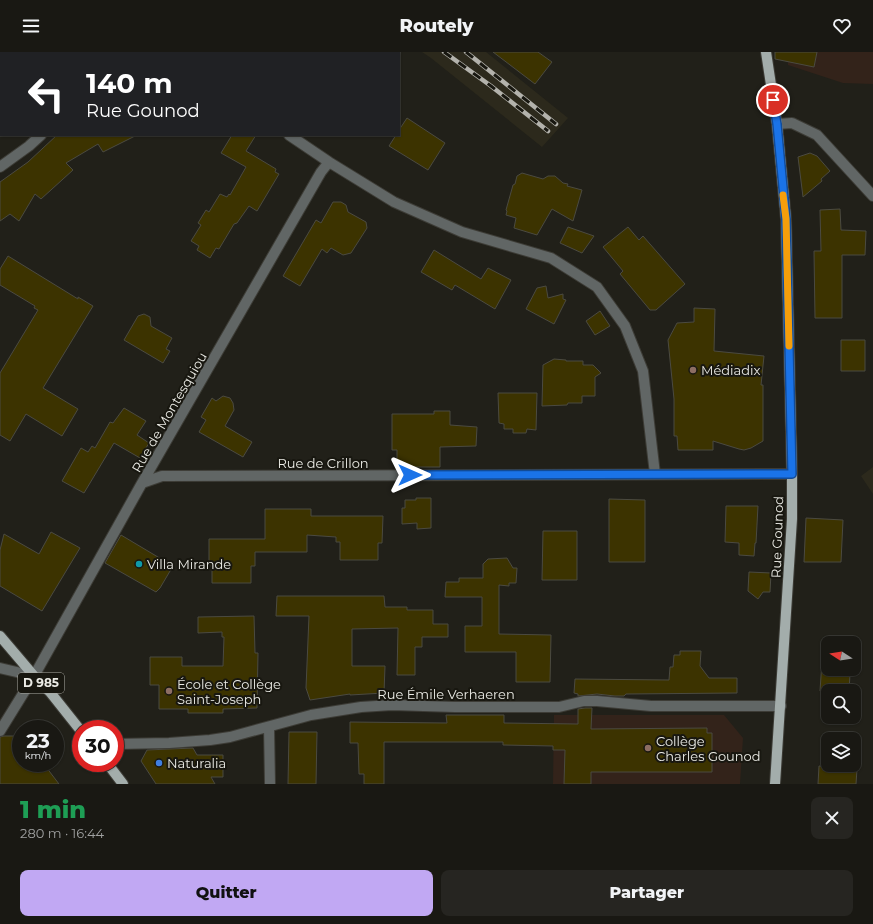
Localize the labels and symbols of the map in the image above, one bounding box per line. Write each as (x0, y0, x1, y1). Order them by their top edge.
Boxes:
pin (756, 83, 790, 117)
street label: Rue de Montesquiou (128, 349, 210, 475)
place label: Médiadix (701, 362, 761, 378)
marker: Médiadix (688, 365, 698, 375)
position arrow (389, 454, 431, 496)
street label: Rue de Crillon (277, 455, 369, 471)
street label: Rue Gounod (768, 496, 786, 578)
place label: Villa Mirande (147, 556, 231, 572)
marker: Villa Mirande (134, 559, 144, 569)
north arrow (821, 636, 861, 676)
road number: D 985 (18, 673, 64, 693)
place label: École et Collège Saint-Joseph (177, 676, 281, 707)
marker: École et Collège Saint-Joseph (164, 686, 174, 696)
street label: Rue Émile Verhaeren (377, 686, 515, 702)
speed limit sign: 30 (72, 720, 124, 772)
place label: Collège Charles Gounod (656, 733, 761, 764)
marker: Collège Charles Gounod (643, 743, 653, 753)
place label: Naturalia (167, 755, 226, 771)
marker: Naturalia (154, 758, 164, 768)

